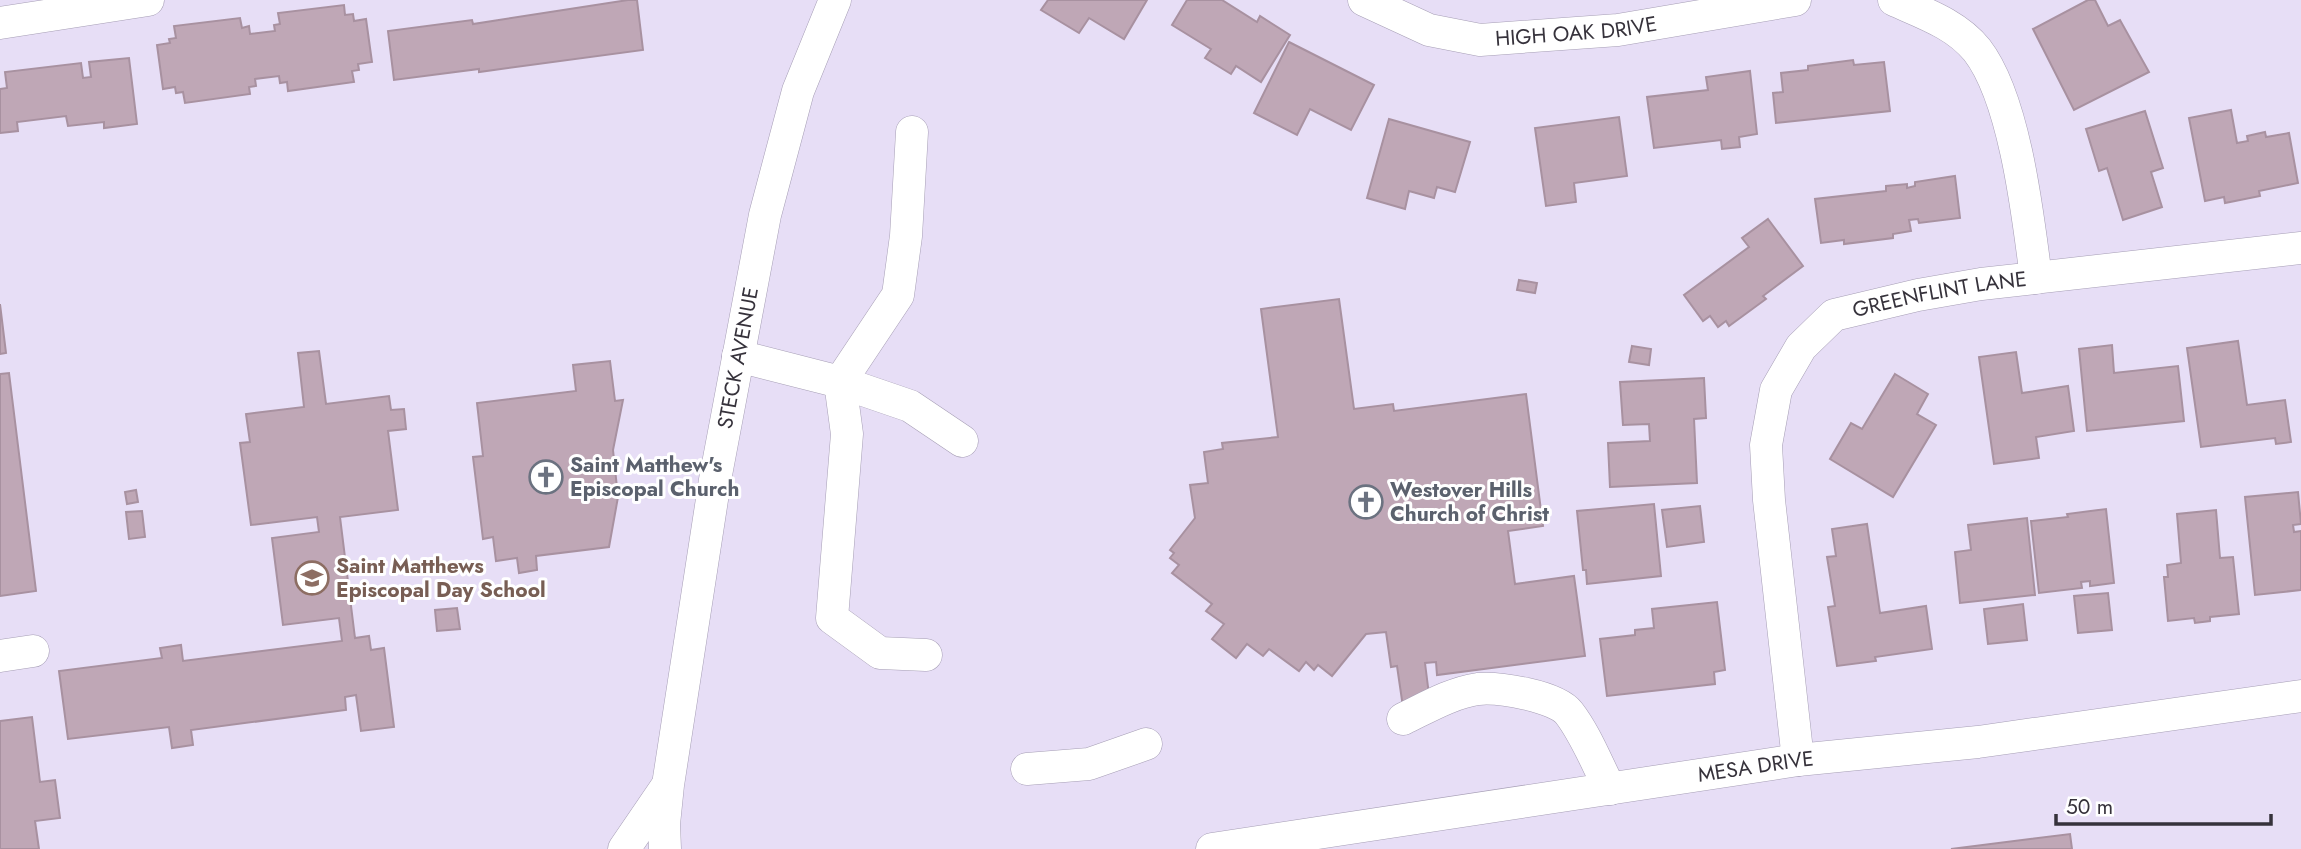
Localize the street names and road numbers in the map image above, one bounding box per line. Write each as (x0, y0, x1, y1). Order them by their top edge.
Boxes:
street label: HIGH OAK DRIVE (1494, 9, 1659, 54)
street label: GREENFLINT LANE (1849, 264, 2028, 325)
street label: STECK AVENUE (710, 285, 766, 431)
street label: MESA DRIVE (1696, 744, 1815, 790)

